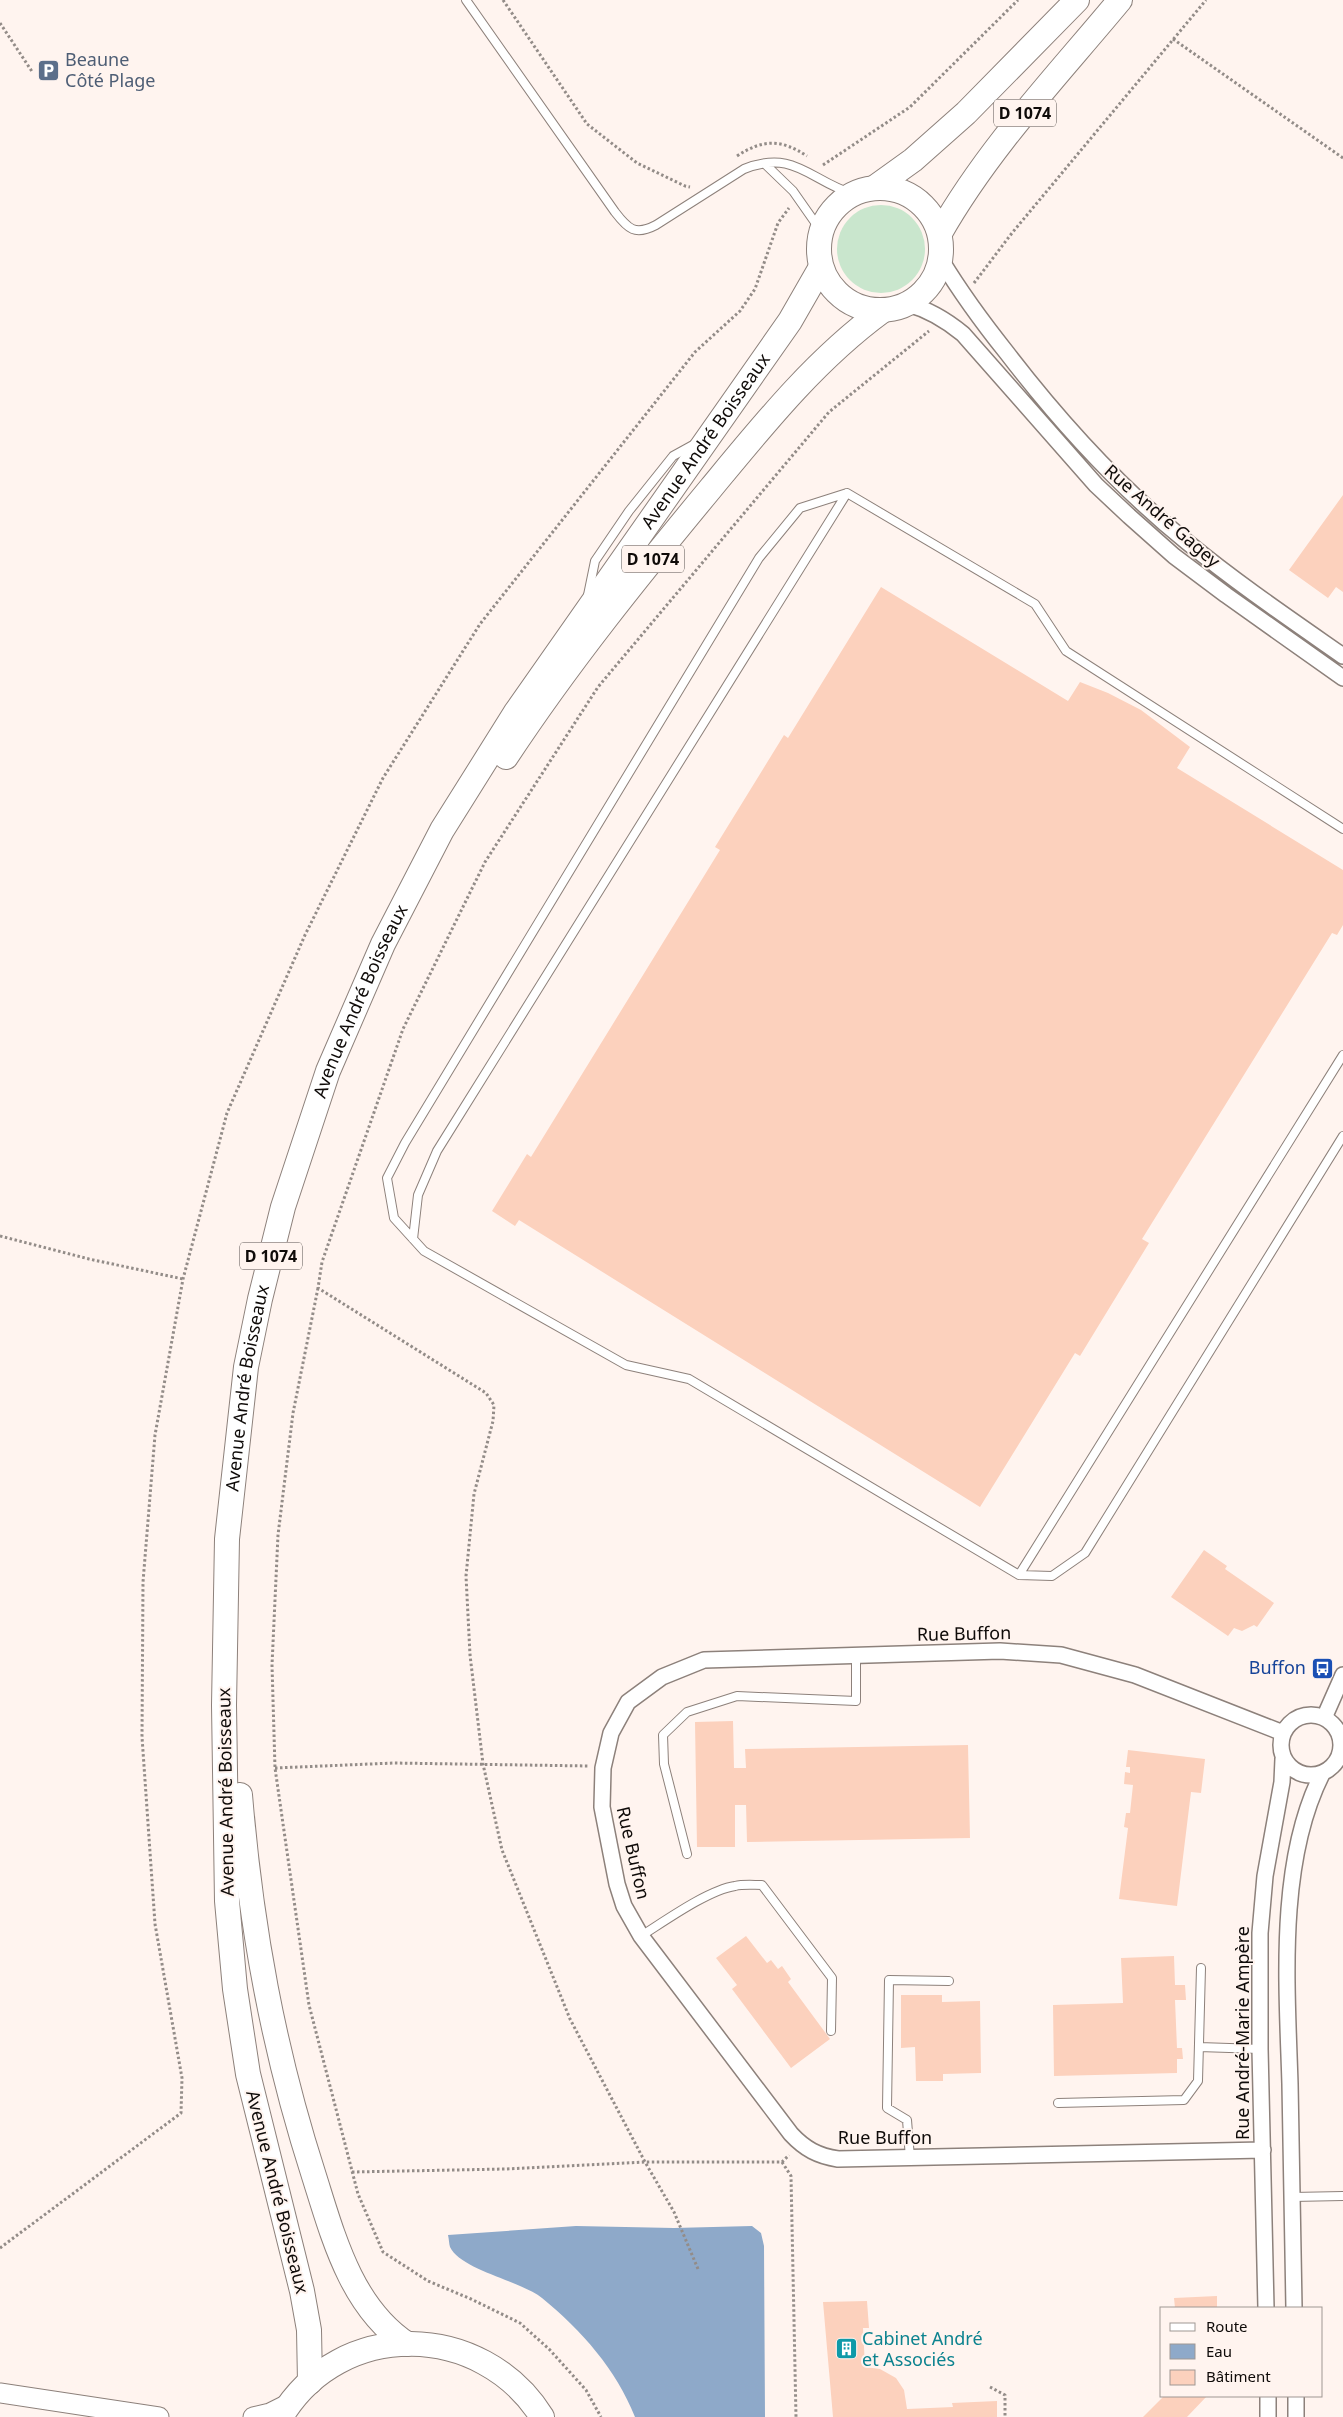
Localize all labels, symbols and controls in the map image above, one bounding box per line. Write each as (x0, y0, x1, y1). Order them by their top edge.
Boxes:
place label: Beaune Côté Plage (65, 47, 155, 92)
parking icon: Beaune Côté Plage (37, 58, 61, 82)
road number: D 1074 (994, 100, 1056, 126)
street label: Avenue André Boisseaux (635, 348, 775, 533)
street label: Rue André Gagey (1100, 458, 1226, 573)
road number: D 1074 (622, 546, 684, 572)
street label: Avenue André Boisseaux (307, 900, 413, 1101)
road number: D 1074 (240, 1242, 302, 1270)
street label: Avenue André Boisseaux (219, 1281, 274, 1493)
street label: Rue Buffon (917, 1620, 1011, 1646)
place label: Buffon (1249, 1655, 1306, 1679)
bus stop icon: Buffon (1310, 1656, 1334, 1680)
street label: Avenue André Boisseaux (211, 1687, 239, 1897)
street label: Rue Buffon (612, 1804, 656, 1901)
street label: Rue André-Marie Ampère (1230, 1926, 1254, 2140)
street label: Avenue André Boisseaux (241, 2088, 315, 2296)
street label: Rue Buffon (838, 2125, 932, 2149)
legend (1160, 2307, 1323, 2397)
text: Route (1206, 2316, 1248, 2336)
place label: Cabinet André et Associés (862, 2326, 983, 2371)
building icon: Cabinet André et Associés (834, 2337, 858, 2361)
text: Eau (1206, 2341, 1232, 2361)
text: Bâtiment (1206, 2366, 1271, 2386)

